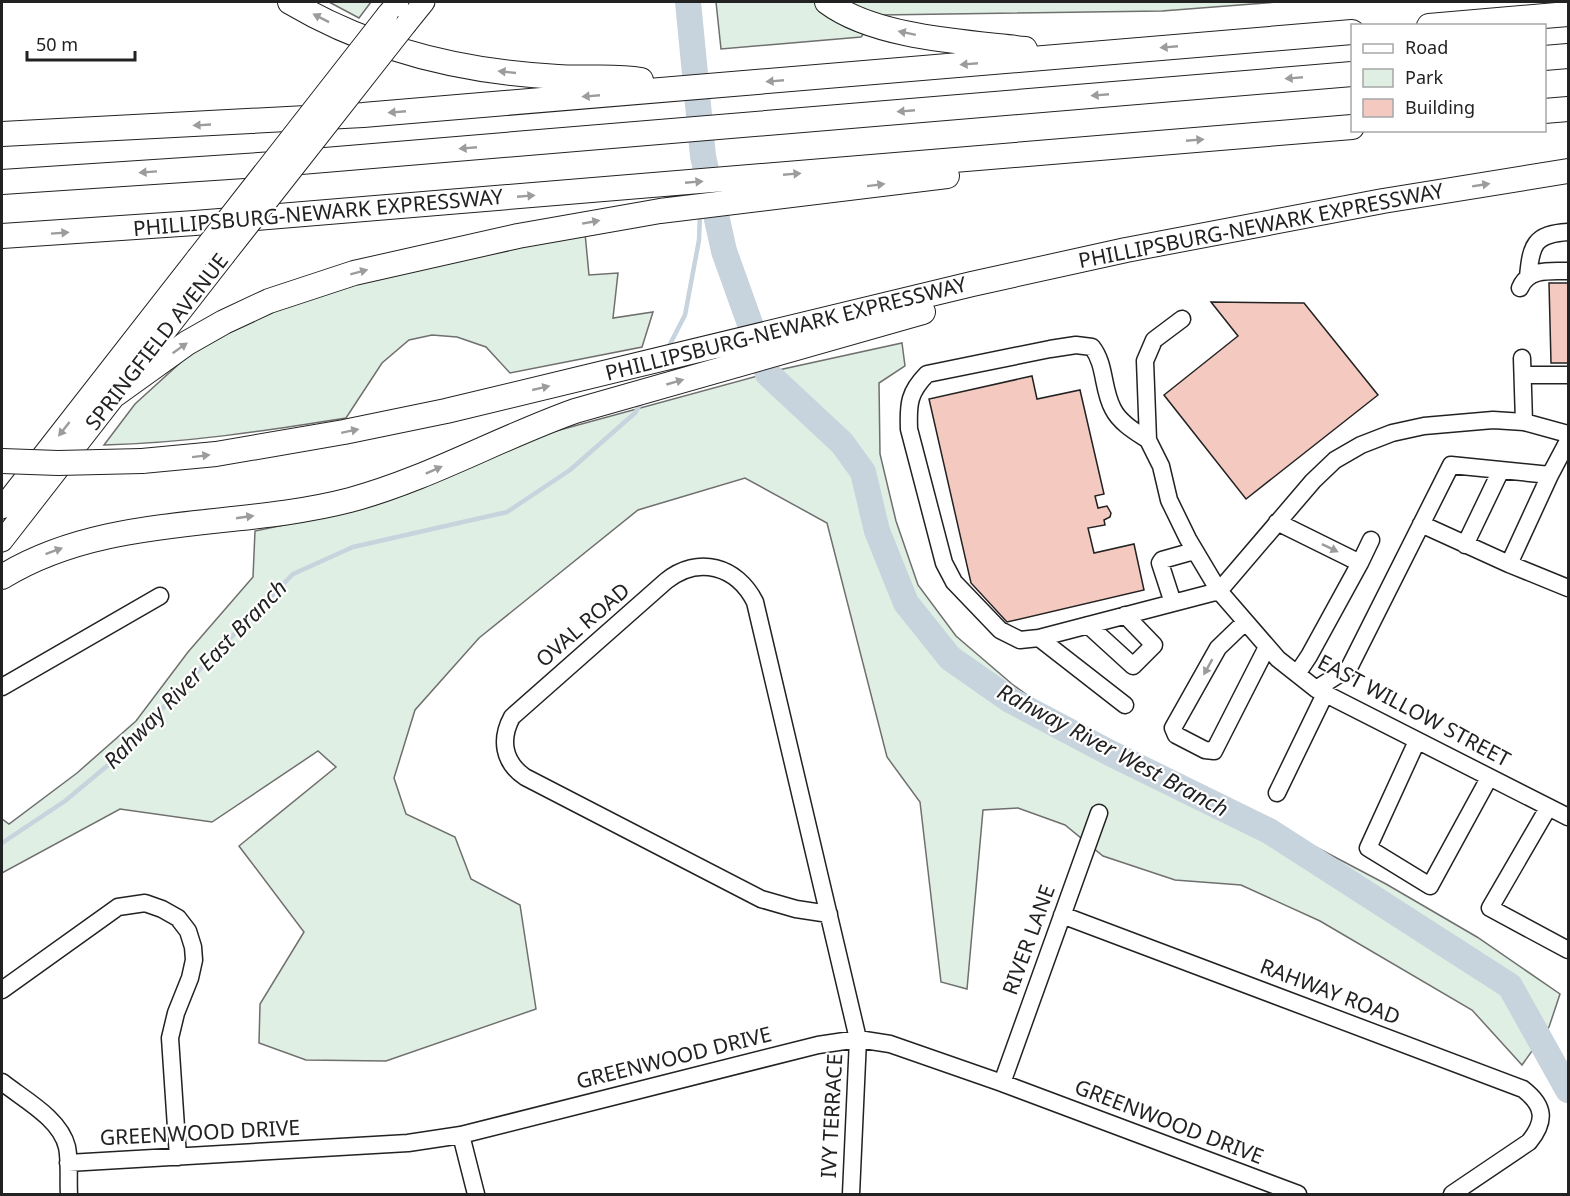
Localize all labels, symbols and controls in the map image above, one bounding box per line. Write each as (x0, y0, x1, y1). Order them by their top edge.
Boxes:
one-way arrow (312, 13, 329, 23)
scale bar (27, 24, 135, 62)
legend (1351, 24, 1546, 132)
one-way arrow (898, 28, 917, 37)
text: 50 m (36, 32, 78, 56)
text: Road (1405, 35, 1448, 59)
one-way arrow (1160, 42, 1179, 52)
one-way arrow (960, 59, 979, 69)
text: Park (1405, 65, 1443, 89)
one-way arrow (497, 67, 516, 77)
one-way arrow (1285, 74, 1304, 83)
one-way arrow (765, 76, 784, 86)
one-way arrow (1090, 90, 1109, 100)
one-way arrow (581, 91, 600, 101)
text: Building (1405, 95, 1475, 119)
one-way arrow (896, 106, 915, 116)
one-way arrow (387, 107, 406, 117)
one-way arrow (192, 120, 211, 129)
one-way arrow (1186, 135, 1205, 145)
one-way arrow (458, 143, 477, 153)
one-way arrow (138, 168, 157, 177)
one-way arrow (782, 169, 801, 178)
street label: PHILLIPSBURG-NEWARK EXPRESSWAY (1076, 176, 1446, 274)
one-way arrow (685, 177, 704, 187)
one-way arrow (867, 180, 886, 189)
one-way arrow (1472, 180, 1491, 189)
street label: PHILLIPSBURG-NEWARK EXPRESSWAY (132, 182, 504, 242)
one-way arrow (517, 191, 536, 201)
one-way arrow (581, 218, 600, 227)
one-way arrow (50, 228, 69, 238)
street label: SPRINGFIELD AVENUE (78, 247, 234, 436)
one-way arrow (350, 266, 368, 276)
street label: PHILLIPSBURG-NEWARK EXPRESSWAY (602, 270, 969, 387)
one-way arrow (172, 342, 188, 354)
one-way arrow (666, 376, 684, 386)
one-way arrow (531, 383, 550, 392)
one-way arrow (57, 421, 70, 437)
one-way arrow (341, 426, 360, 435)
one-way arrow (191, 451, 210, 461)
one-way arrow (425, 465, 443, 475)
one-way arrow (236, 512, 255, 521)
one-way arrow (1321, 544, 1338, 553)
one-way arrow (45, 546, 63, 555)
water label: Rahway River East Branch (96, 572, 293, 774)
street label: OVAL ROAD (530, 576, 635, 673)
street label: EAST WILLOW STREET (1313, 647, 1516, 773)
one-way arrow (1203, 659, 1213, 676)
water label: Rahway River West Branch (993, 675, 1234, 823)
street label: RIVER LANE (995, 881, 1061, 999)
street label: RAHWAY ROAD (1256, 951, 1404, 1031)
street label: GREENWOOD DRIVE (573, 1019, 774, 1095)
street label: IVY TERRACE (814, 1053, 848, 1179)
street label: GREENWOOD DRIVE (1071, 1072, 1268, 1170)
street label: GREENWOOD DRIVE (99, 1113, 301, 1151)

